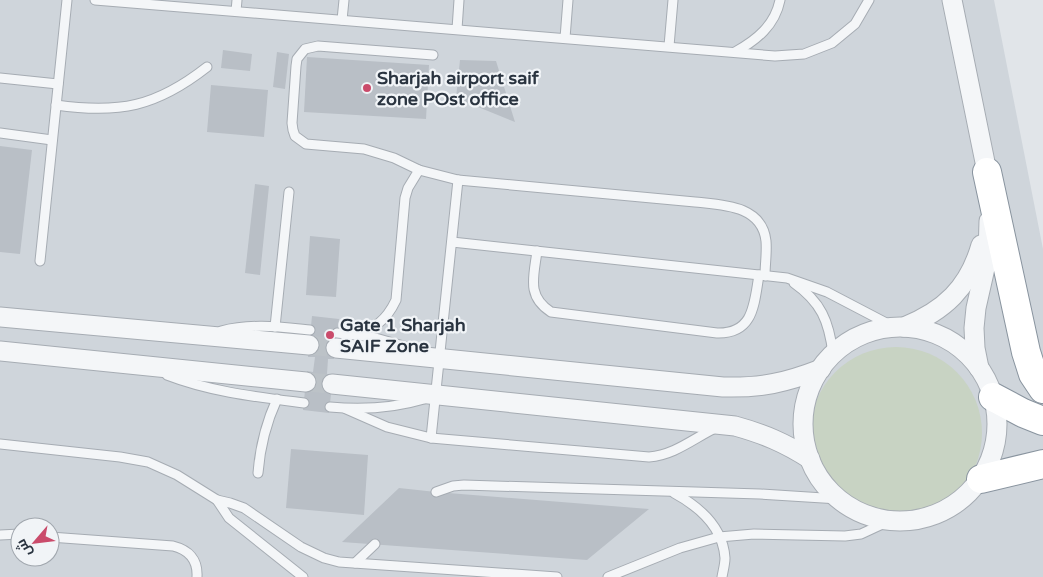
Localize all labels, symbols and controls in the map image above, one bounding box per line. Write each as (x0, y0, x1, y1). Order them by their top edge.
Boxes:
place label: Sharjah airport saif zone POst office (377, 67, 540, 110)
marker: Sharjah airport saif zone POst office (361, 82, 373, 94)
place label: Gate 1 Sharjah SAIF Zone (340, 314, 466, 357)
marker: Gate 1 Sharjah SAIF Zone (324, 329, 336, 341)
north arrow (10, 517, 60, 567)
text: ش (12, 536, 36, 560)

